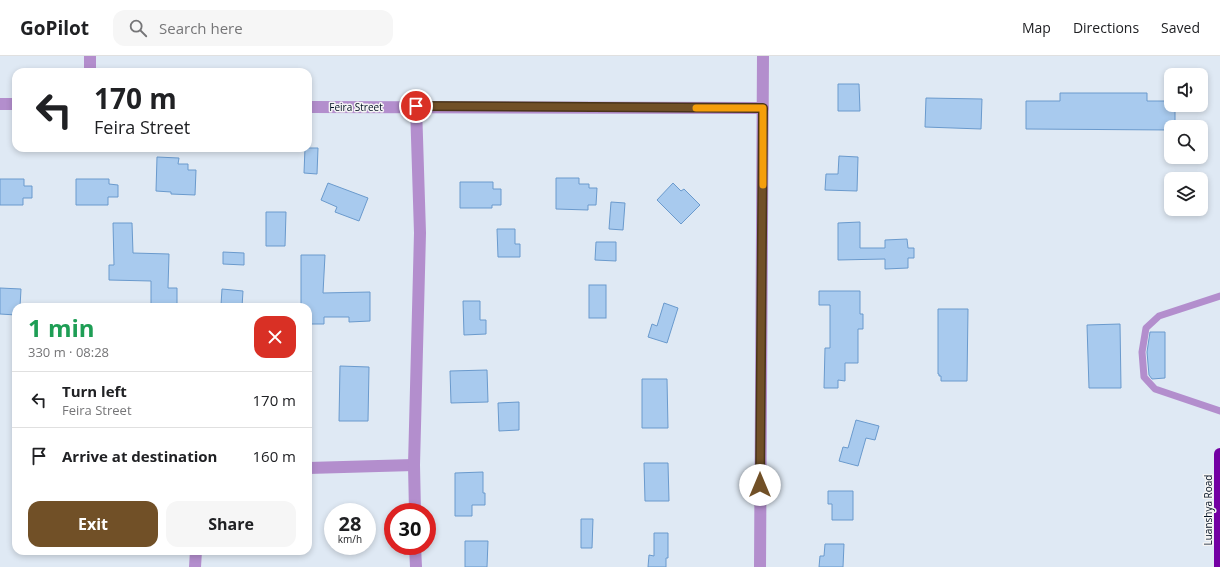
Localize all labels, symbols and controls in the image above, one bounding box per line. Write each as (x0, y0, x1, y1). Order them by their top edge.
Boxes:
search box (113, 10, 393, 46)
text: GoPilot (20, 15, 89, 41)
icon: search (127, 17, 149, 39)
text: Search here (159, 18, 243, 38)
text: Map (1022, 18, 1051, 37)
text: Directions (1073, 18, 1139, 37)
text: Saved (1161, 18, 1200, 37)
map controls (1164, 68, 1208, 216)
button: sound (1164, 68, 1208, 112)
text: 170 m (94, 79, 177, 117)
icon: left (28, 84, 80, 136)
pin (399, 89, 433, 123)
icon: arrive (405, 95, 427, 117)
street label: Feira Street (329, 100, 383, 114)
text: Feira Street (94, 115, 190, 139)
button: search (1164, 120, 1208, 164)
button: layers (1164, 172, 1208, 216)
text: 1 min (28, 311, 95, 344)
button: close (254, 316, 296, 358)
text: 330 m · 08:28 (28, 343, 109, 361)
text: Turn left (62, 381, 127, 401)
icon: left (28, 389, 50, 411)
text: 170 m (252, 390, 296, 410)
text: Feira Street (62, 401, 132, 419)
icon: arrive (28, 445, 50, 467)
text: Arrive at destination (62, 446, 217, 466)
text: 160 m (252, 446, 296, 466)
position arrow (739, 464, 781, 506)
street label: Luanshya Road (1201, 475, 1215, 545)
button: Exit (28, 501, 158, 547)
button: Share (166, 501, 296, 547)
speed limit sign: 30 (384, 503, 436, 555)
text: 28 (339, 510, 361, 537)
text: km/h (338, 532, 362, 546)

